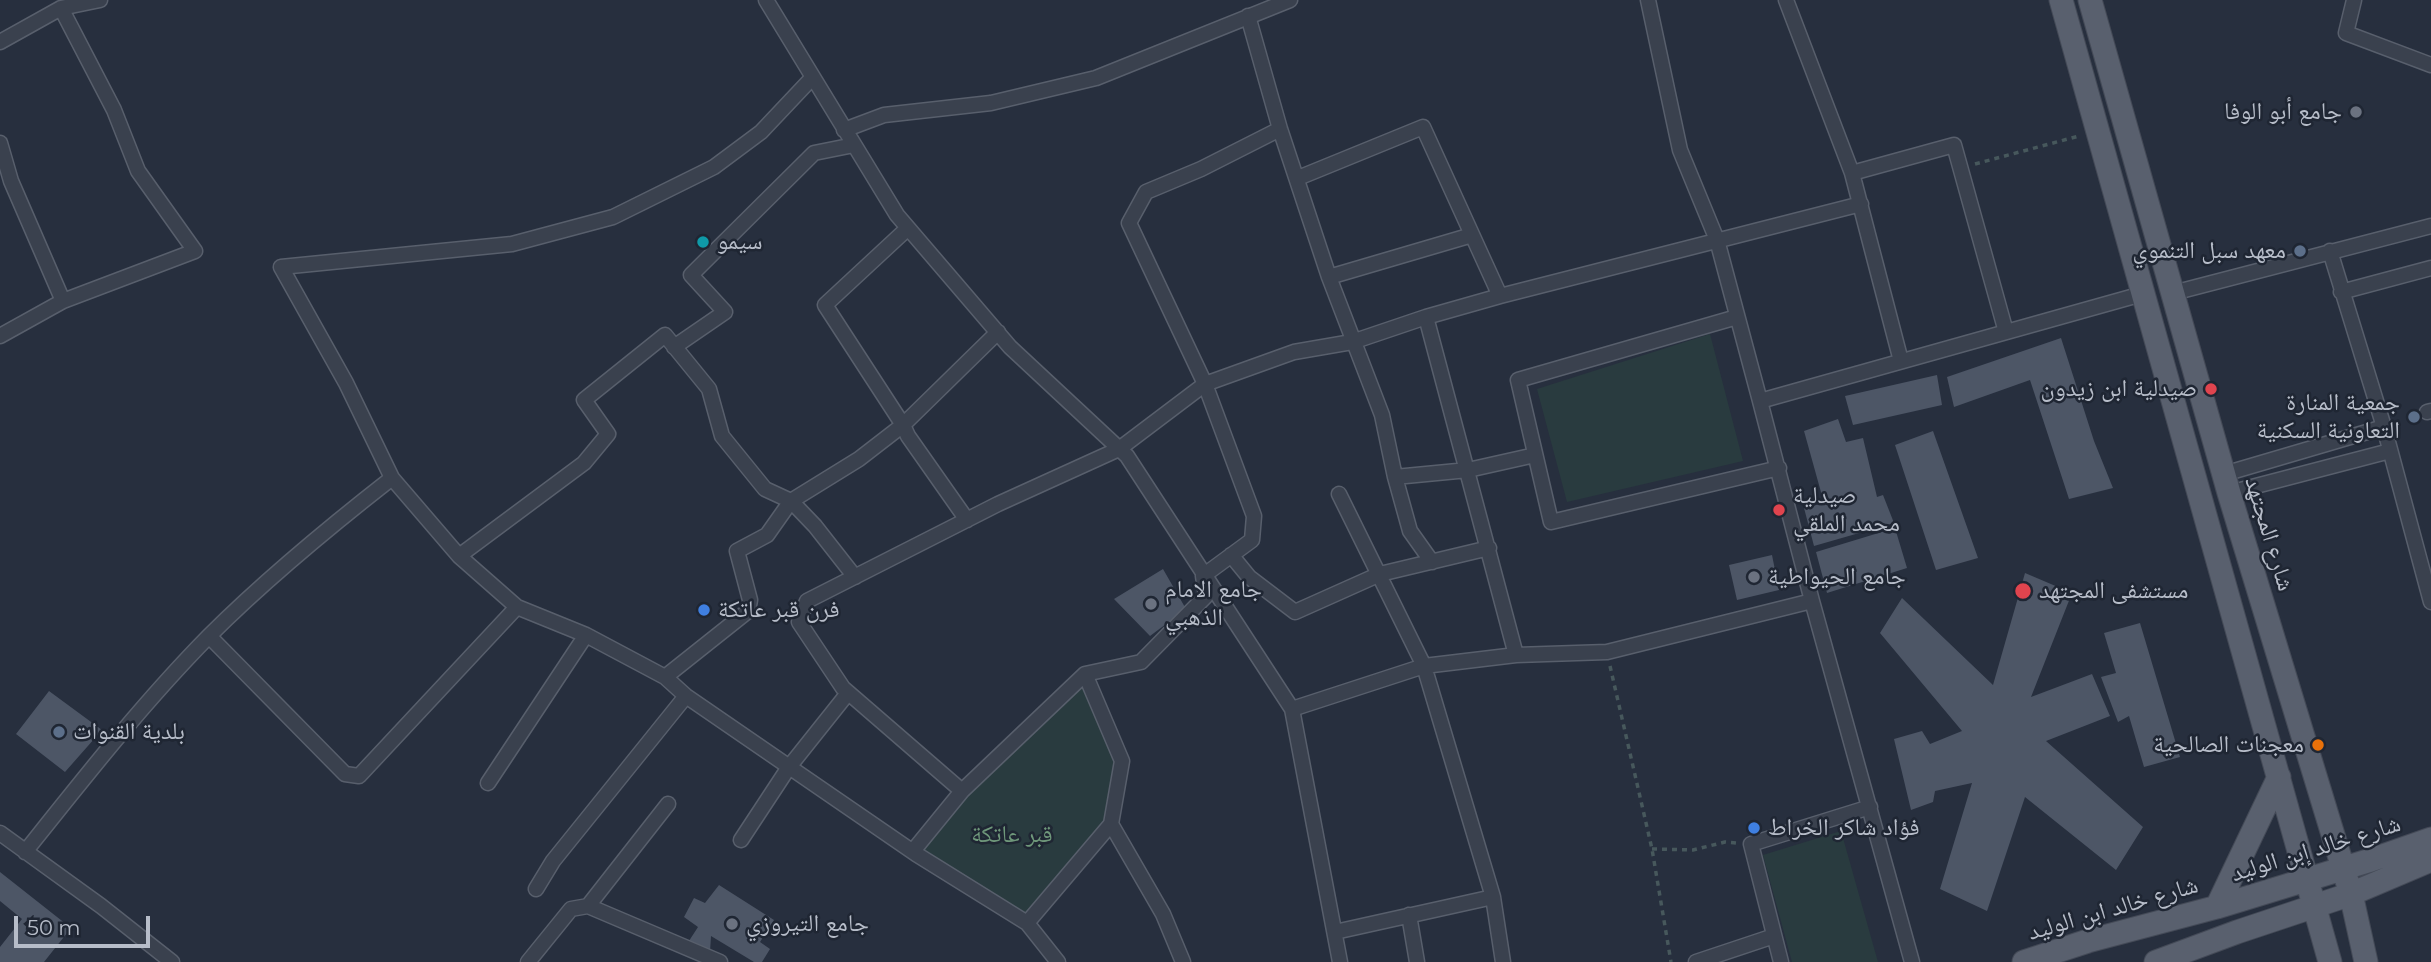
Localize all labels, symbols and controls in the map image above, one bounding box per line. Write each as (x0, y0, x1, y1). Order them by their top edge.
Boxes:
place label: جامع أبو الوفا (2224, 98, 2342, 126)
marker: جامع أبو الوفا (2348, 104, 2364, 120)
place label: سيمو (717, 228, 763, 256)
marker: سيمو (695, 234, 711, 250)
place label: معهد سبل التنموي (2133, 237, 2286, 265)
marker: معهد سبل التنموي (2292, 243, 2308, 259)
place label: صيدلية ابن زيدون (2040, 375, 2197, 403)
marker: صيدلية ابن زيدون (2203, 381, 2219, 397)
place label: جمعية المنارة التعاونية السكنية (2257, 389, 2400, 445)
marker: جمعية المنارة التعاونية السكنية (2406, 409, 2422, 425)
street label: شارع المجتهد (2238, 473, 2300, 595)
place label: صيدلية محمد الملقي (1793, 482, 1900, 538)
marker: صيدلية محمد الملقي (1771, 502, 1787, 518)
place label: جامع الحيواطية (1768, 563, 1906, 591)
marker: جامع الحيواطية (1746, 569, 1762, 585)
place label: جامع الامام الذهبي (1165, 576, 1262, 632)
place label: مستشفى المجتهد (2039, 577, 2188, 605)
marker: مستشفى المجتهد (2013, 581, 2033, 601)
place label: فرن قبر عاتكة (718, 596, 839, 624)
marker: جامع الامام الذهبي (1143, 596, 1159, 612)
marker: فرن قبر عاتكة (696, 602, 712, 618)
place label: بلدية القنوات (73, 718, 185, 746)
marker: بلدية القنوات (51, 724, 67, 740)
place label: معجنات الصالحية (2153, 731, 2304, 759)
marker: معجنات الصالحية (2310, 737, 2326, 753)
street label: شارع خالد إبن الوليد (2228, 810, 2404, 888)
place label: فؤاد شاكر الخراط (1768, 814, 1920, 842)
marker: فؤاد شاكر الخراط (1746, 820, 1762, 836)
park label: قبر عاتكة (971, 821, 1053, 849)
street label: شارع خالد ابن الوليد (2025, 871, 2201, 947)
scale bar (18, 902, 154, 946)
place label: جامع التيروزي (746, 910, 869, 938)
text: 50 m (27, 915, 81, 940)
marker: جامع التيروزي (724, 916, 740, 932)

